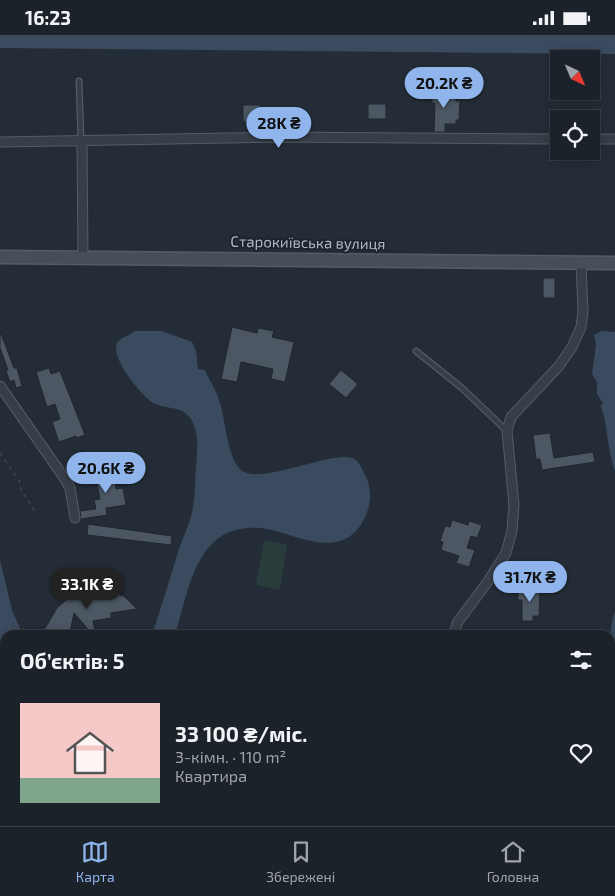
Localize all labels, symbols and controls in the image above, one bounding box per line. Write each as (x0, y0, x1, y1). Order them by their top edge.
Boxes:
text: 16:23 (25, 6, 71, 29)
north arrow (550, 50, 600, 100)
map controls (550, 50, 600, 160)
pin: 20.2K ₴ (398, 67, 490, 109)
text: 20.2K ₴ (416, 73, 472, 92)
pin: 28K ₴ (244, 107, 314, 149)
button: locate (550, 110, 600, 160)
text: 28K ₴ (257, 113, 301, 132)
street label: Старокиївська вулиця (230, 232, 386, 253)
pin: 20.6K ₴ (60, 451, 152, 494)
text: 20.6K ₴ (78, 458, 134, 477)
pin: 31.7K ₴ (484, 561, 576, 603)
pin: 33.1K ₴ (41, 567, 133, 610)
text: 31.7K ₴ (504, 567, 556, 586)
text: 33.1K ₴ (61, 574, 113, 593)
icon: filters (567, 646, 595, 674)
text: Об’єктів: 5 (20, 648, 124, 673)
text: 33 100 ₴/міс. (175, 721, 307, 746)
icon: home (60, 723, 120, 783)
icon: heart (567, 739, 595, 767)
text: 3-кімн. · 110 m² (175, 747, 286, 766)
text: Квартира (175, 766, 247, 785)
tab: Карта (76, 838, 115, 885)
tab: Збережені (266, 838, 335, 885)
tab: Головна (487, 838, 539, 885)

